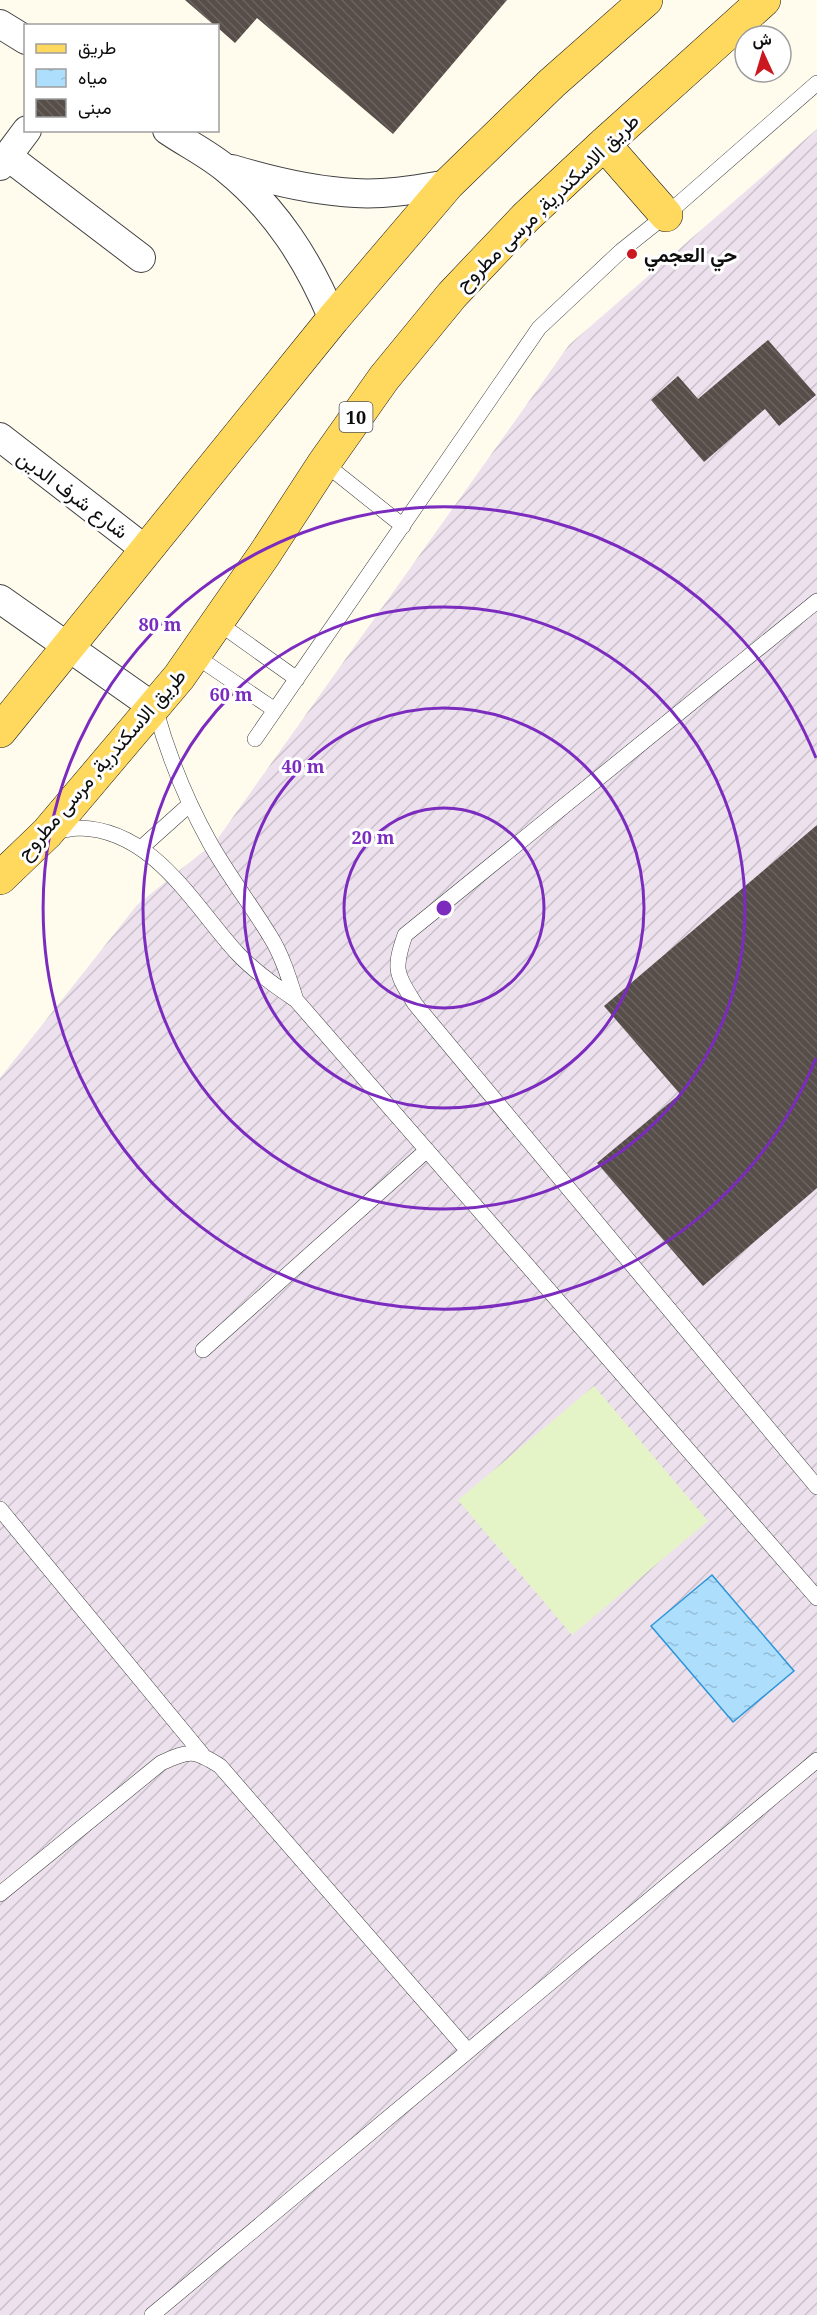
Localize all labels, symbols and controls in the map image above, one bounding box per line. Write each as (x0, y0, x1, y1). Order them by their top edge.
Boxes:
legend (24, 24, 219, 132)
north arrow (733, 24, 793, 84)
text: ش (752, 27, 772, 51)
text: طريق (78, 35, 116, 59)
text: مياه (78, 65, 107, 89)
text: مبنى (78, 95, 112, 119)
street label: طريق الاسكندرية, مرسى مطروح (449, 107, 645, 298)
place label: حي العجمي (644, 241, 737, 272)
marker: حي العجمي (625, 247, 639, 261)
road number: 10 (340, 402, 372, 432)
street label: شارع شرف الدين (11, 443, 134, 545)
text: 80 m (139, 612, 182, 636)
street label: طريق الاسكندرية, مرسى مطروح (10, 663, 192, 866)
text: 60 m (210, 682, 253, 706)
text: 40 m (282, 754, 325, 778)
text: 20 m (352, 825, 395, 849)
centre of rings (434, 898, 454, 918)

